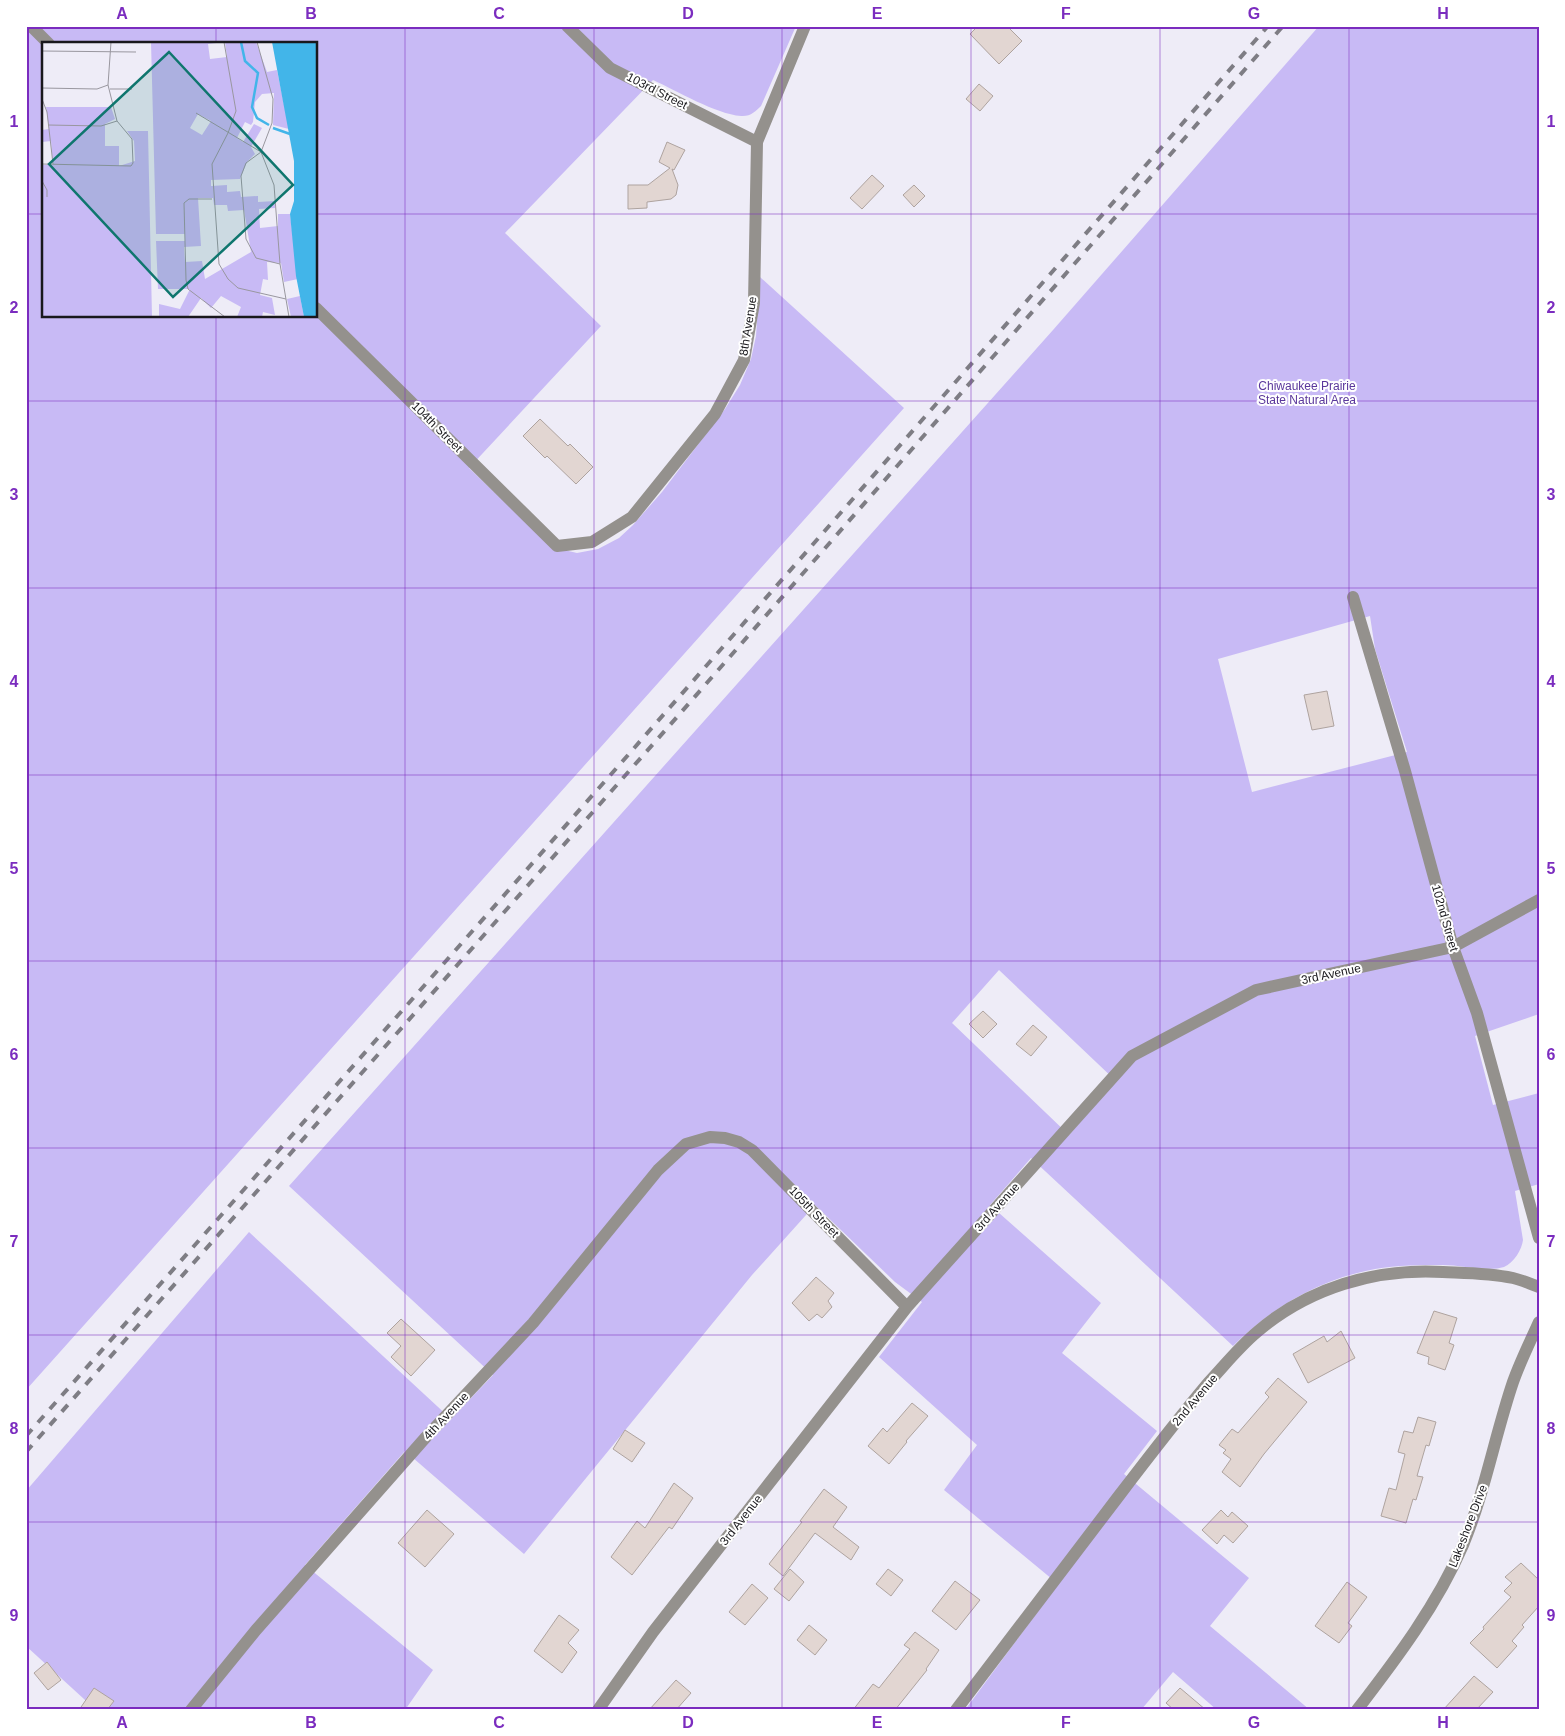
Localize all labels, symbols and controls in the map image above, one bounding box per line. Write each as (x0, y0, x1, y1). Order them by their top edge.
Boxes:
text: A (116, 5, 128, 22)
text: B (305, 5, 317, 22)
text: C (493, 5, 505, 22)
text: D (682, 5, 694, 22)
text: E (872, 5, 883, 22)
text: F (1061, 5, 1071, 22)
text: G (1248, 5, 1260, 22)
text: H (1437, 5, 1449, 22)
inset map (42, 42, 318, 318)
street label: 103rd Street (624, 70, 690, 113)
text: 1 (10, 113, 19, 130)
text: 1 (1547, 113, 1556, 130)
street label: 8th Avenue (736, 295, 760, 357)
text: 2 (10, 299, 19, 316)
text: 2 (1547, 299, 1556, 316)
park label: Chiwaukee Prairie State Natural Area (1258, 379, 1356, 407)
street label: 104th Street (409, 399, 466, 456)
text: 3 (10, 486, 19, 503)
text: 3 (1547, 486, 1556, 503)
text: 4 (10, 673, 19, 690)
text: 4 (1547, 673, 1556, 690)
text: 5 (10, 860, 19, 877)
text: 5 (1547, 860, 1556, 877)
street label: 102nd Street (1429, 883, 1461, 954)
street label: 3rd Avenue (1300, 961, 1362, 987)
text: 6 (10, 1046, 19, 1063)
text: 6 (1547, 1046, 1556, 1063)
street label: 3rd Avenue (972, 1180, 1023, 1234)
street label: 105th Street (786, 1184, 842, 1241)
text: 7 (10, 1233, 19, 1250)
text: 7 (1547, 1233, 1556, 1250)
street label: 2nd Avenue (1169, 1371, 1221, 1429)
street label: 4th Avenue (420, 1389, 472, 1443)
text: 8 (10, 1420, 19, 1437)
text: 8 (1547, 1420, 1556, 1437)
street label: Lakeshore Drive (1446, 1482, 1490, 1569)
street label: 3rd Avenue (717, 1492, 765, 1548)
text: 9 (10, 1607, 19, 1624)
text: 9 (1547, 1607, 1556, 1624)
text: A (116, 1714, 128, 1731)
text: B (305, 1714, 317, 1731)
text: C (493, 1714, 505, 1731)
text: D (682, 1714, 694, 1731)
text: E (872, 1714, 883, 1731)
text: F (1061, 1714, 1071, 1731)
text: G (1248, 1714, 1260, 1731)
text: H (1437, 1714, 1449, 1731)

